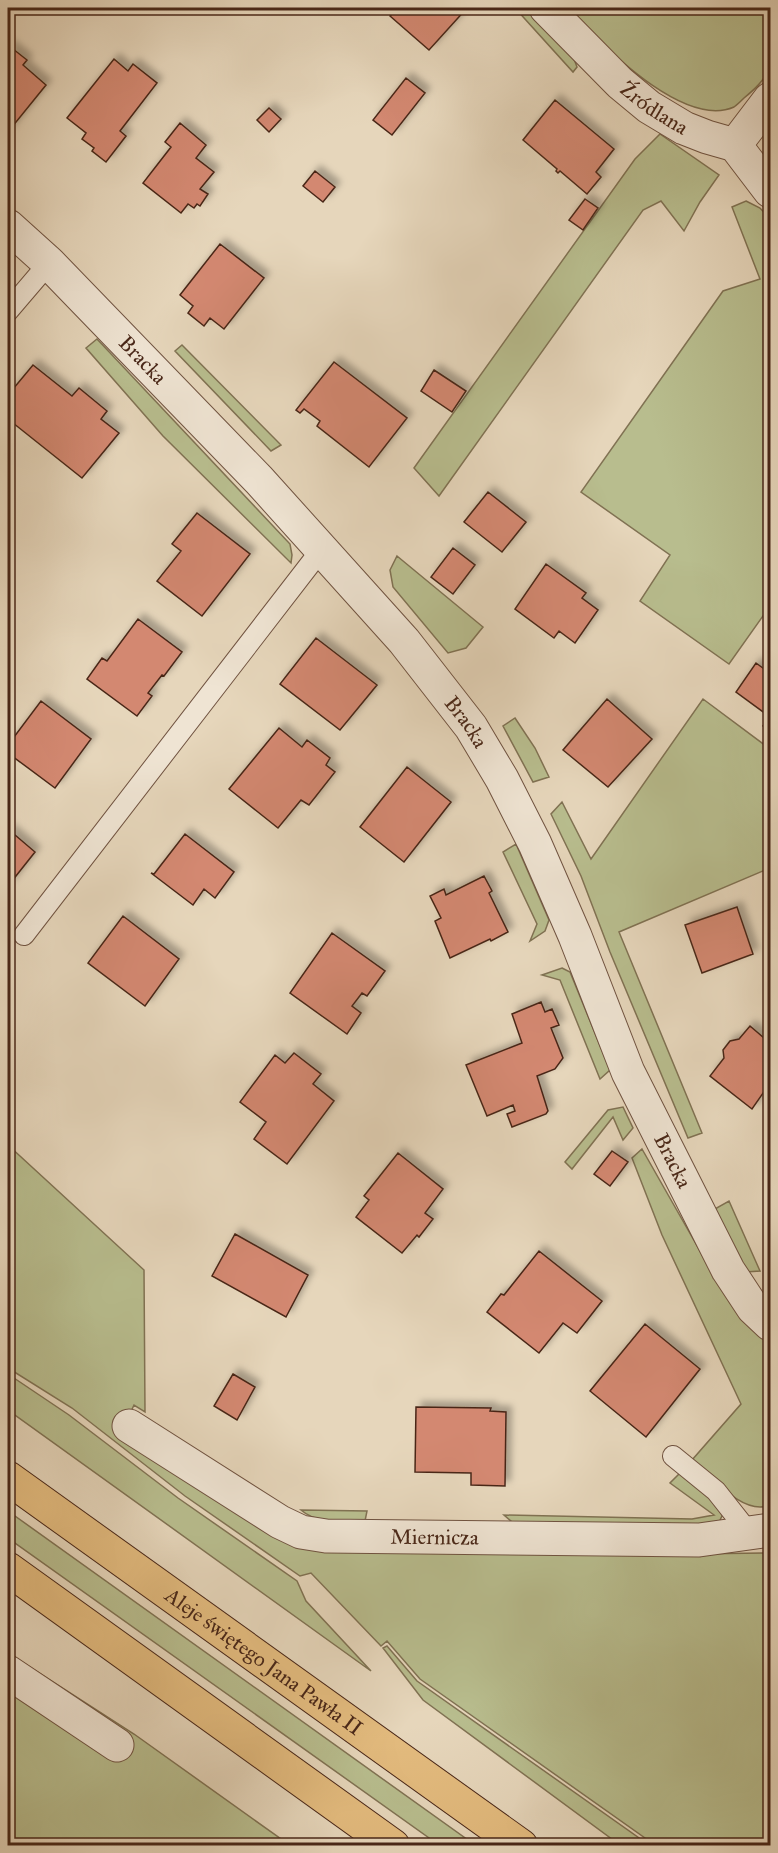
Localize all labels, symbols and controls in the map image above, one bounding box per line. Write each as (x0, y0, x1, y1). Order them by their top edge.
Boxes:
street label: Źródlana (615, 75, 693, 141)
street label: Bracka (113, 330, 172, 390)
street label: Bracka (439, 691, 494, 753)
street label: Bracka (648, 1129, 698, 1193)
street label: Miernicza (390, 1524, 479, 1551)
street label: Aleje świętego Jana Pawła II (159, 1581, 368, 1741)

